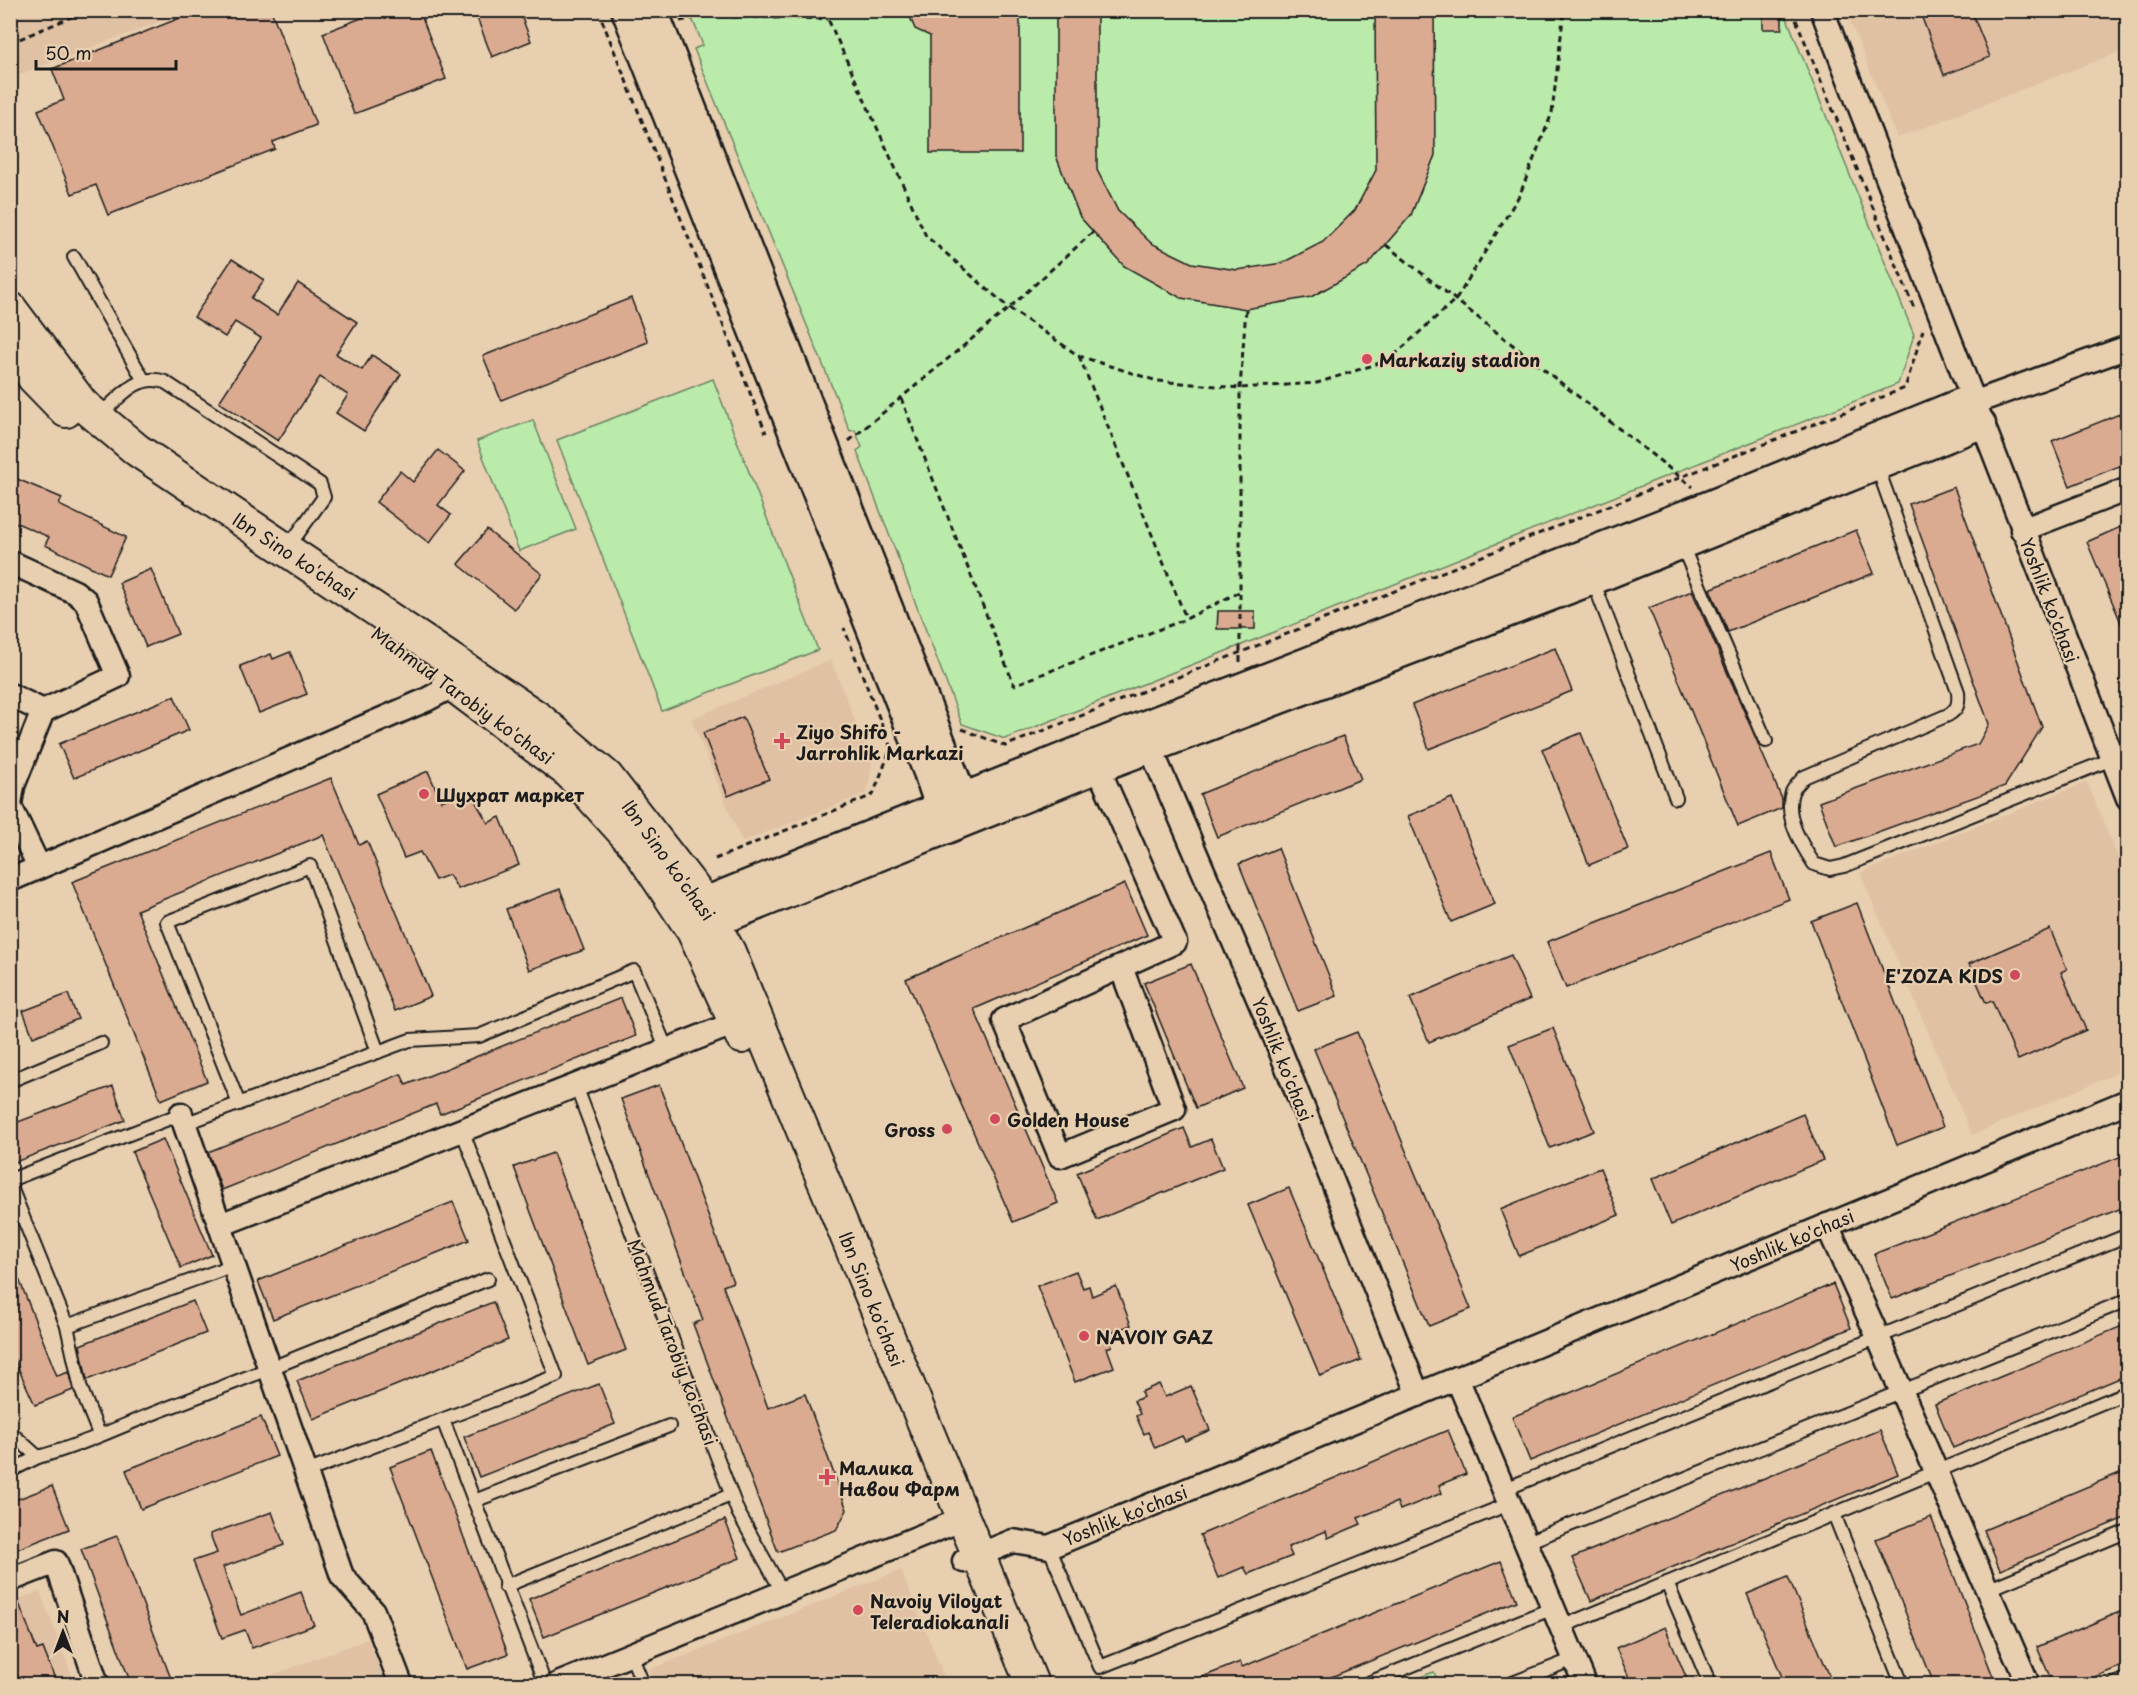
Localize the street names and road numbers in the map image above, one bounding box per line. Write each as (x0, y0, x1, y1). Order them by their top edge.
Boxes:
street label: Ibn Sino ko'chasi (228, 506, 362, 606)
street label: Yoshlik ko'chasi (2014, 533, 2086, 667)
street label: Mahmud Tarobiy ko'chasi (366, 620, 560, 770)
street label: Ibn Sino ko'chasi (616, 794, 722, 926)
street label: Yoshlik ko'chasi (1246, 993, 1320, 1125)
street label: Yoshlik ko'chasi (1726, 1202, 1858, 1278)
street label: Ibn Sino ko'chasi (833, 1227, 911, 1371)
street label: Mahmud Tarobiy ko'chasi (621, 1235, 725, 1449)
street label: Yoshlik ko'chasi (1059, 1478, 1191, 1552)

